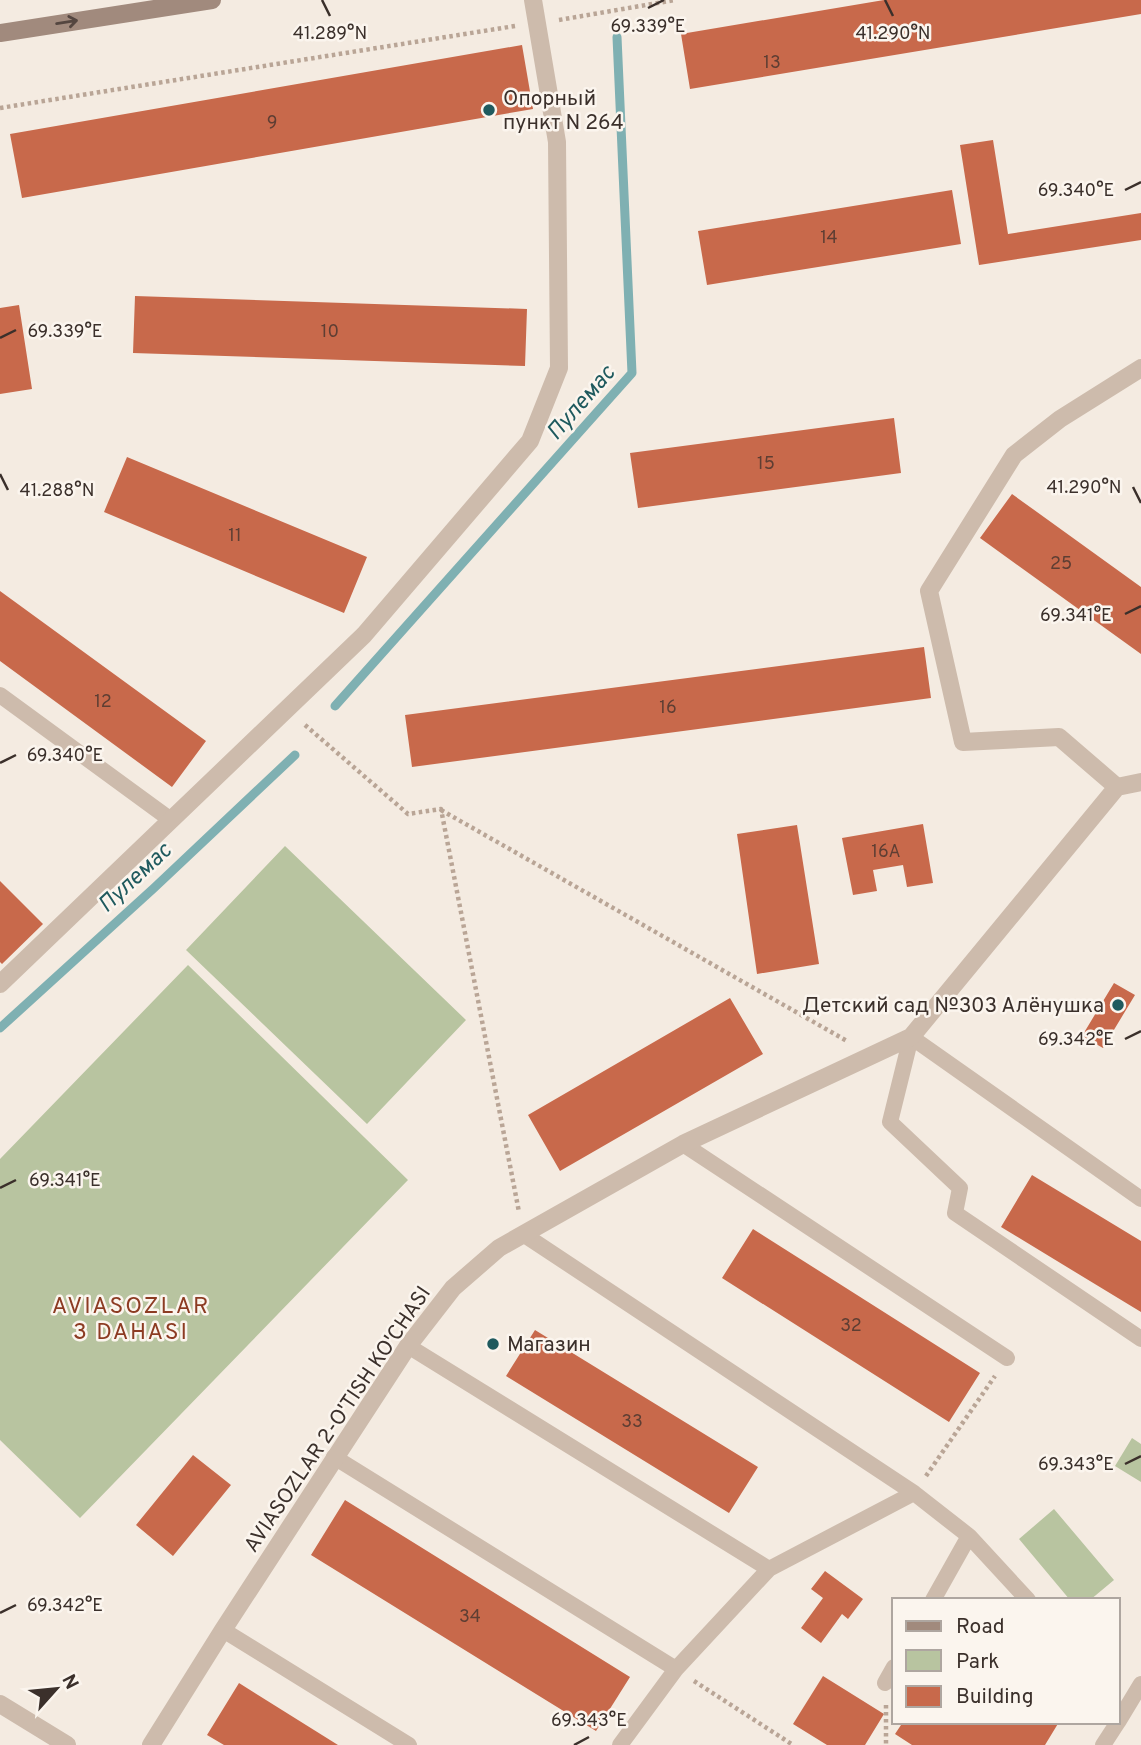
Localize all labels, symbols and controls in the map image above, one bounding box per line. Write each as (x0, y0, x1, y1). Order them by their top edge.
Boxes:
one-way arrow (56, 15, 78, 28)
text: 69.339°E (610, 16, 686, 39)
text: 41.289°N (293, 23, 367, 46)
text: 41.290°N (855, 23, 931, 46)
house number: 13 (763, 52, 781, 75)
place label: Опорный пункт N 264 (503, 86, 624, 137)
marker: Опорный пункт N 264 (481, 102, 497, 118)
house number: 9 (267, 112, 277, 135)
text: 69.340°E (1038, 180, 1114, 203)
house number: 14 (820, 227, 838, 250)
text: 69.339°E (27, 321, 103, 344)
house number: 10 (321, 321, 339, 344)
water label: Пулемас (541, 359, 623, 447)
house number: 15 (757, 453, 775, 476)
text: 41.290°N (1046, 477, 1122, 500)
text: 41.288°N (20, 480, 94, 503)
house number: 11 (228, 525, 242, 548)
house number: 25 (1050, 553, 1072, 576)
text: 69.341°E (1040, 605, 1112, 628)
house number: 12 (94, 691, 112, 714)
house number: 16 (659, 697, 677, 720)
text: 69.340°E (27, 745, 103, 768)
water label: Пулемас (93, 837, 179, 920)
house number: 16А (871, 841, 901, 864)
place label: Детский сад №303 Алёнушка (802, 993, 1104, 1020)
marker: Детский сад №303 Алёнушка (1110, 997, 1126, 1013)
text: 69.342°E (1038, 1029, 1114, 1052)
text: 69.341°E (29, 1170, 101, 1193)
street label: AVIASOZLAR 2-O'TISH KO'CHASI (239, 1281, 438, 1558)
district label: AVIASOZLAR 3 DAHASI (52, 1293, 210, 1348)
house number: 32 (840, 1315, 862, 1338)
place label: Магазин (507, 1332, 591, 1359)
marker: Магазин (485, 1336, 501, 1352)
house number: 33 (621, 1411, 643, 1434)
text: 69.343°E (1038, 1454, 1114, 1477)
text: 69.342°E (27, 1595, 103, 1618)
legend (892, 1598, 1120, 1724)
house number: 34 (459, 1606, 481, 1629)
text: Road (956, 1614, 1005, 1641)
text: Park (956, 1649, 999, 1676)
north arrow (21, 1654, 91, 1724)
text: N (56, 1671, 83, 1694)
text: Building (956, 1684, 1034, 1711)
text: 69.343°E (551, 1710, 627, 1733)

